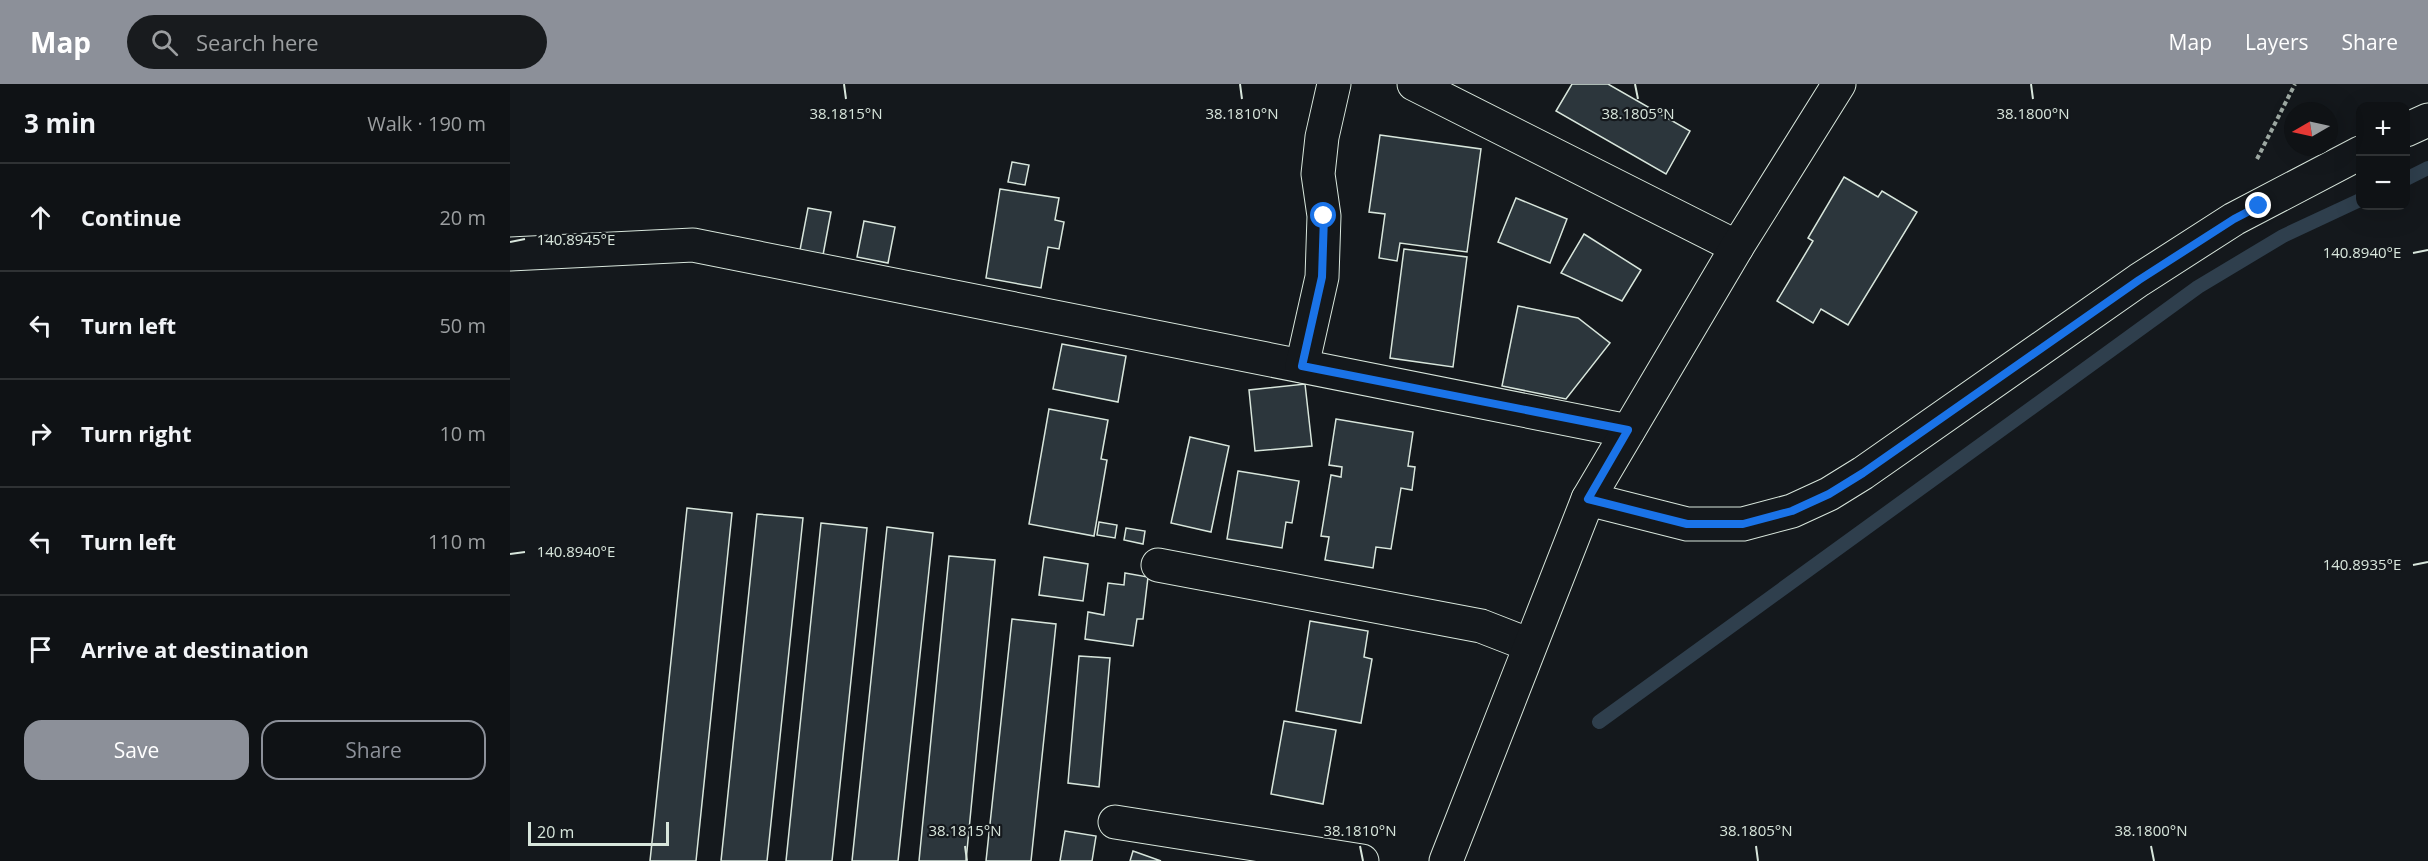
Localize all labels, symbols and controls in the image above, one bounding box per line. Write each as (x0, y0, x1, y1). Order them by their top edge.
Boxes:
search box (127, 15, 547, 69)
text: Map (30, 23, 91, 61)
icon: search (148, 26, 181, 59)
text: Search here (196, 27, 319, 57)
text: Map (2169, 28, 2212, 56)
text: Layers (2245, 28, 2309, 56)
text: Share (2342, 28, 2398, 56)
north arrow (2284, 102, 2338, 156)
map controls (2356, 102, 2410, 210)
button: + (2356, 102, 2410, 156)
text: 38.1815°N (809, 103, 883, 123)
text: 38.1810°N (1205, 103, 1279, 123)
text: 38.1805°N (1601, 103, 1675, 123)
text: 38.1800°N (1996, 103, 2070, 123)
text: 3 min (24, 105, 96, 141)
text: Walk · 190 m (367, 110, 486, 137)
button: − (2356, 156, 2410, 210)
route end (2245, 192, 2271, 218)
icon: ahead (24, 201, 57, 234)
text: Continue (81, 202, 181, 232)
route start (1310, 202, 1336, 228)
text: 20 m (439, 204, 486, 231)
text: 140.8945°E (537, 229, 615, 249)
text: 140.8940°E (2323, 242, 2401, 262)
icon: left (24, 309, 57, 342)
text: Turn left (81, 310, 176, 340)
text: 50 m (439, 312, 486, 339)
icon: right (24, 417, 57, 450)
text: Turn right (81, 418, 192, 448)
text: 10 m (439, 420, 486, 447)
icon: left (24, 525, 57, 558)
text: Turn left (81, 526, 176, 556)
text: 110 m (428, 528, 486, 555)
text: 140.8940°E (537, 541, 615, 561)
text: 140.8935°E (2323, 554, 2401, 574)
icon: arrive (24, 633, 57, 666)
text: Arrive at destination (81, 634, 309, 664)
button: Save (24, 720, 249, 780)
button: Share (261, 720, 486, 780)
scale bar (528, 819, 669, 846)
text: 38.1815°N (928, 820, 1002, 840)
text: 38.1810°N (1323, 820, 1397, 840)
text: 38.1805°N (1719, 820, 1793, 840)
text: 38.1800°N (2114, 820, 2188, 840)
text: 20 m (537, 821, 574, 843)

